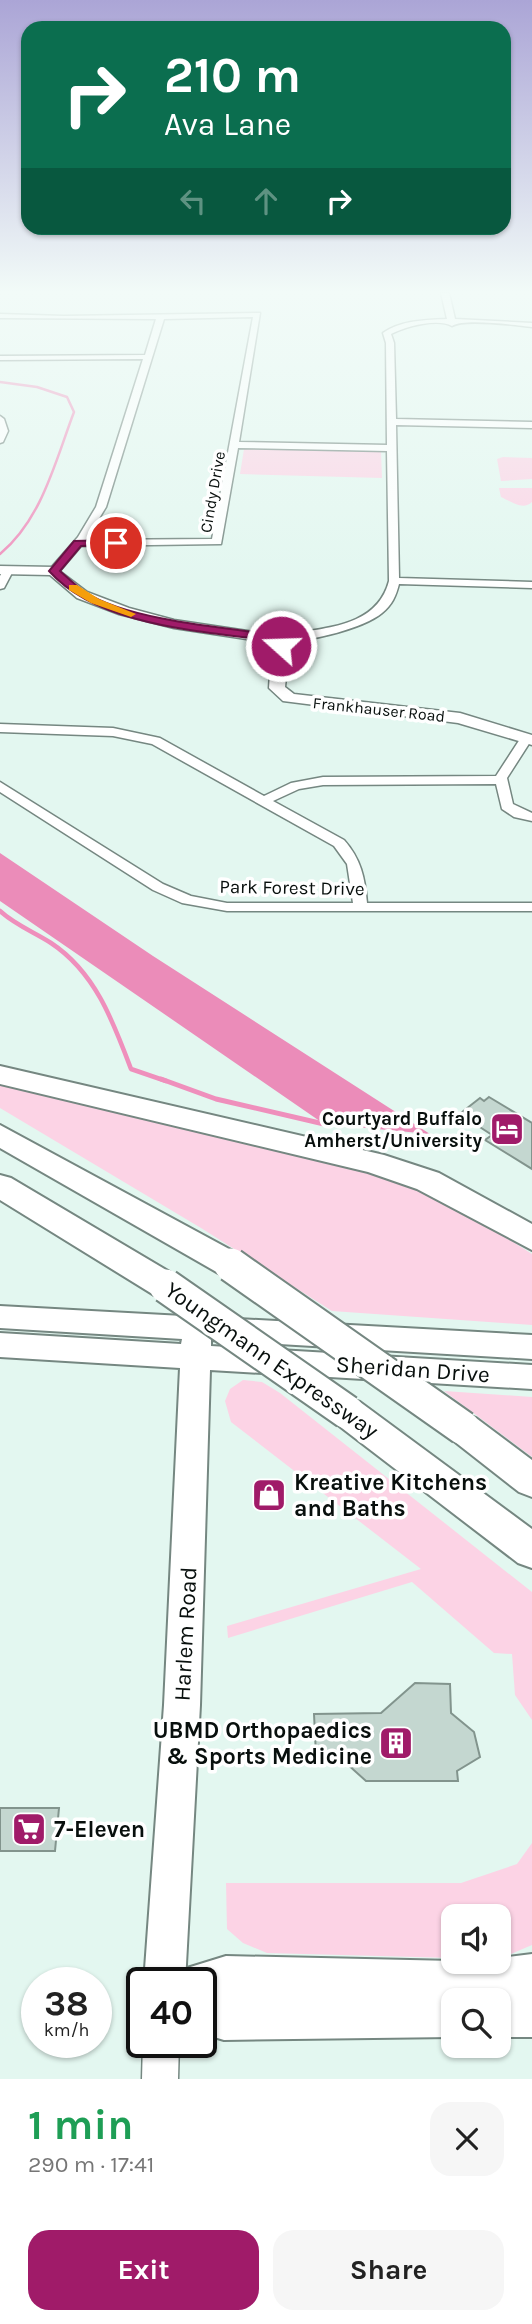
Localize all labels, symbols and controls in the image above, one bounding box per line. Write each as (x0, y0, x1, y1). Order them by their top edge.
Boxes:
text: 210 m (164, 47, 301, 104)
icon: right (49, 49, 140, 140)
text: Ava Lane (164, 106, 291, 143)
icon: left (174, 182, 212, 220)
icon: ahead (247, 182, 285, 220)
icon: right (320, 182, 358, 220)
street label: Cindy Drive (196, 450, 229, 534)
pin (86, 513, 146, 573)
icon: arrive (97, 524, 135, 562)
position arrow (244, 609, 318, 683)
street label: Frankhauser Road (312, 693, 446, 726)
street label: Park Forest Drive (219, 876, 365, 900)
place label: Courtyard Buffalo Amherst/University (304, 1108, 482, 1152)
hotel icon: Courtyard Buffalo Amherst/University (488, 1110, 526, 1148)
street label: Youngmann Expressway (160, 1276, 384, 1445)
street label: Sheridan Drive (335, 1351, 491, 1388)
place label: Kreative Kitchens and Baths (294, 1469, 487, 1522)
shop icon: Kreative Kitchens and Baths (250, 1476, 288, 1514)
street label: Harlem Road (168, 1566, 203, 1702)
place label: UBMD Orthopaedics & Sports Medicine (153, 1717, 372, 1770)
building icon: UBMD Orthopaedics & Sports Medicine (377, 1724, 415, 1762)
supermarket icon: 7-Eleven (10, 1810, 48, 1848)
place label: 7-Eleven (54, 1816, 145, 1843)
map controls (441, 1904, 511, 2058)
button: sound (441, 1904, 511, 1974)
speed limit sign: 40 (126, 1967, 217, 2058)
text: 38 (44, 1983, 89, 2024)
button: search (441, 1988, 511, 2058)
text: km/h (44, 2019, 89, 2041)
text: 1 min (28, 2100, 133, 2150)
button: close (430, 2102, 504, 2176)
text: 290 m · 17:41 (28, 2151, 154, 2178)
button: Exit (28, 2230, 259, 2310)
button: Share (273, 2230, 504, 2310)

